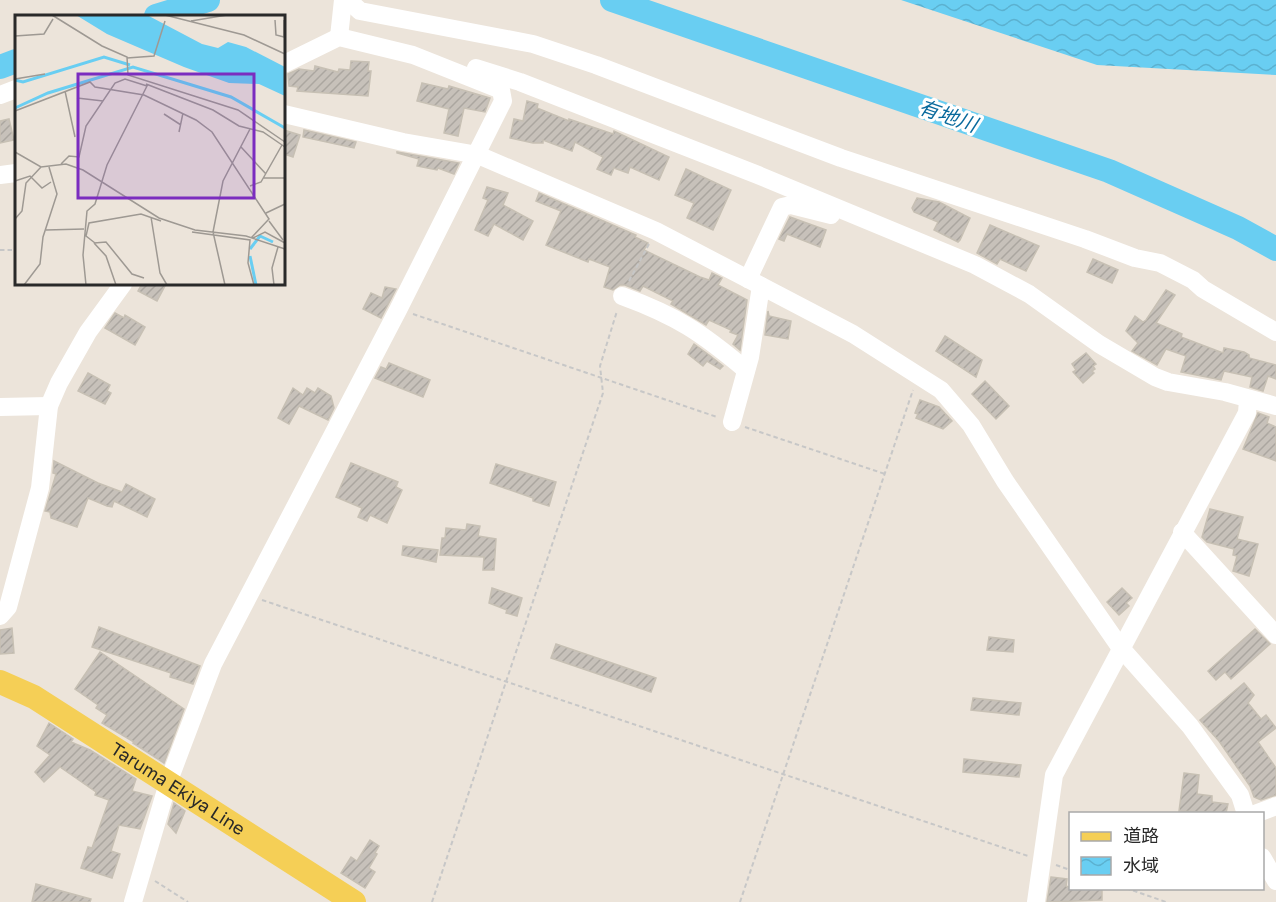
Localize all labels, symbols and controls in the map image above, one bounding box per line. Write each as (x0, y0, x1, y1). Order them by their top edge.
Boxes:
inset map (15, 15, 285, 285)
water label: 有地川 (916, 94, 982, 137)
street label: Taruma Ekiya Line (107, 737, 250, 839)
legend (1069, 812, 1264, 890)
text: 道路 (1123, 824, 1159, 846)
text: 水域 (1123, 854, 1159, 876)

